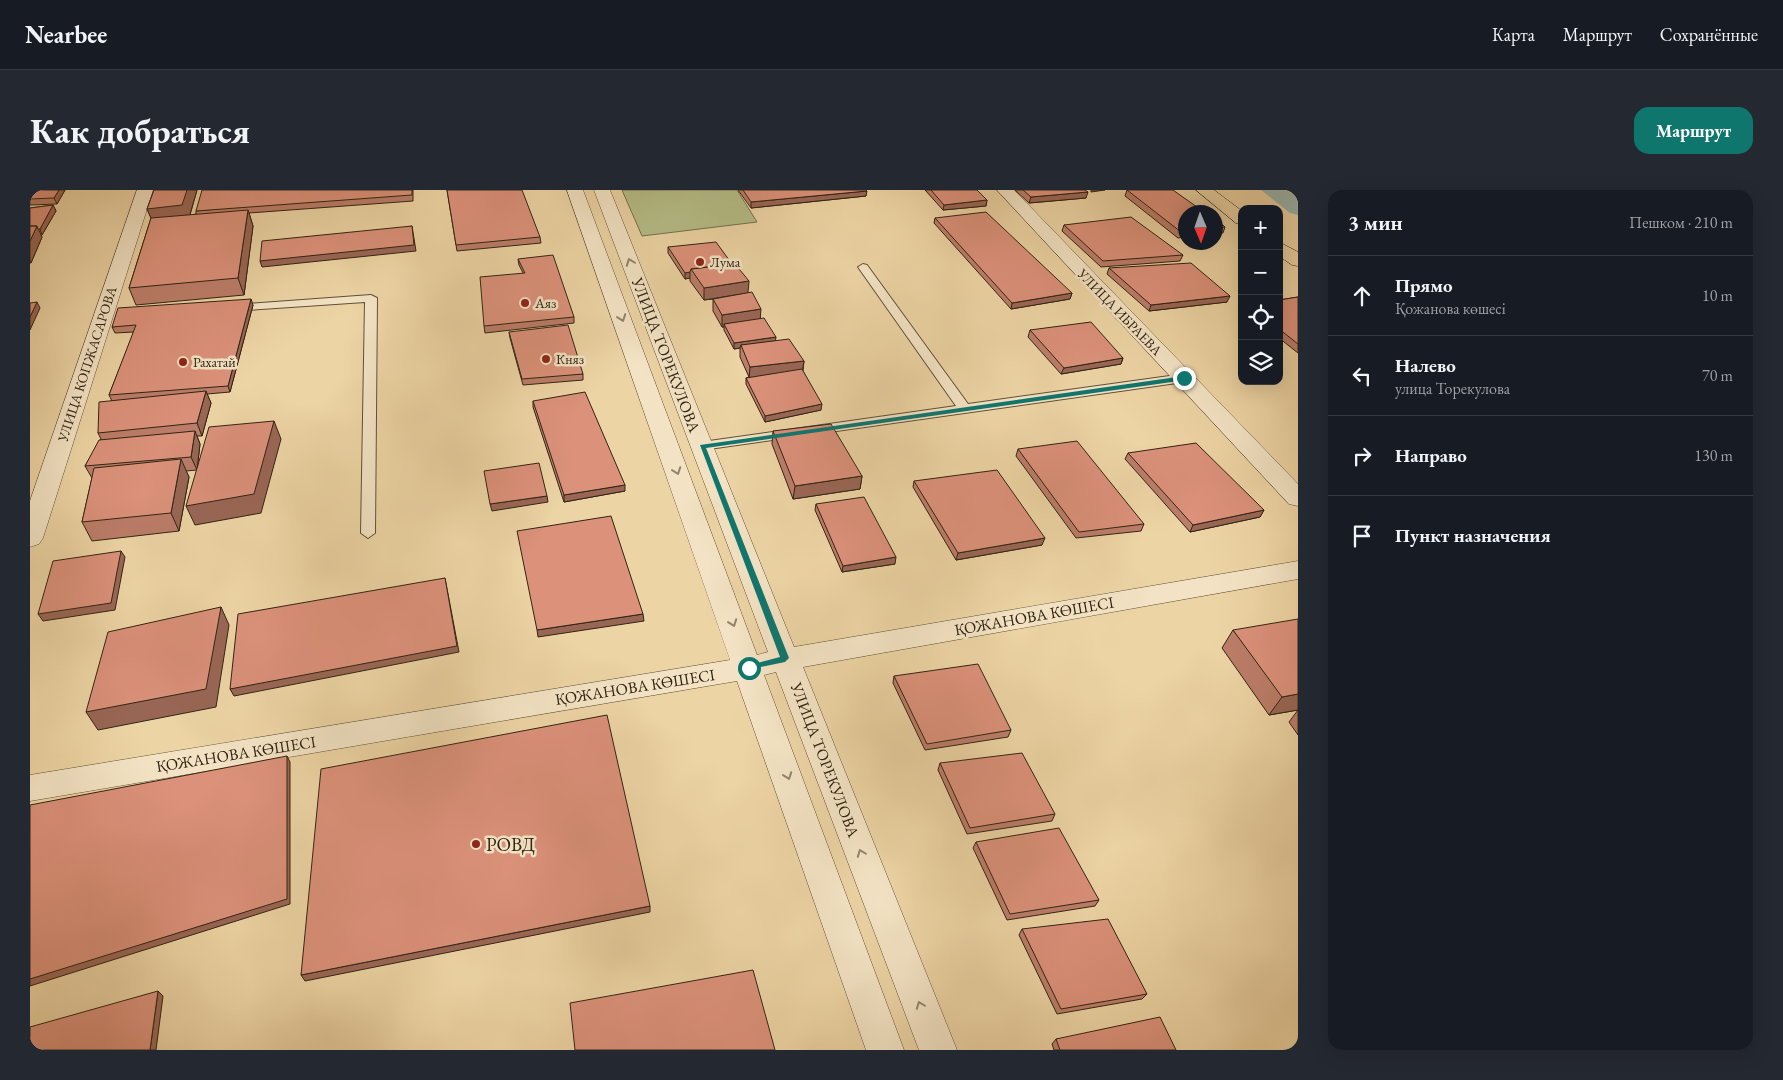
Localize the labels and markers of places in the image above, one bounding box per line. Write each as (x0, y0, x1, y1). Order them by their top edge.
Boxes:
place label: Лума (710, 253, 741, 271)
marker: Лума (694, 256, 706, 268)
place label: Аяз (534, 294, 556, 312)
marker: Аяз (519, 297, 531, 309)
place label: Княз (556, 350, 584, 368)
place label: Рахатай (193, 353, 236, 371)
marker: Княз (540, 353, 552, 365)
marker: Рахатай (177, 356, 189, 368)
place label: РОВД (486, 832, 535, 857)
marker: РОВД (470, 838, 482, 850)

